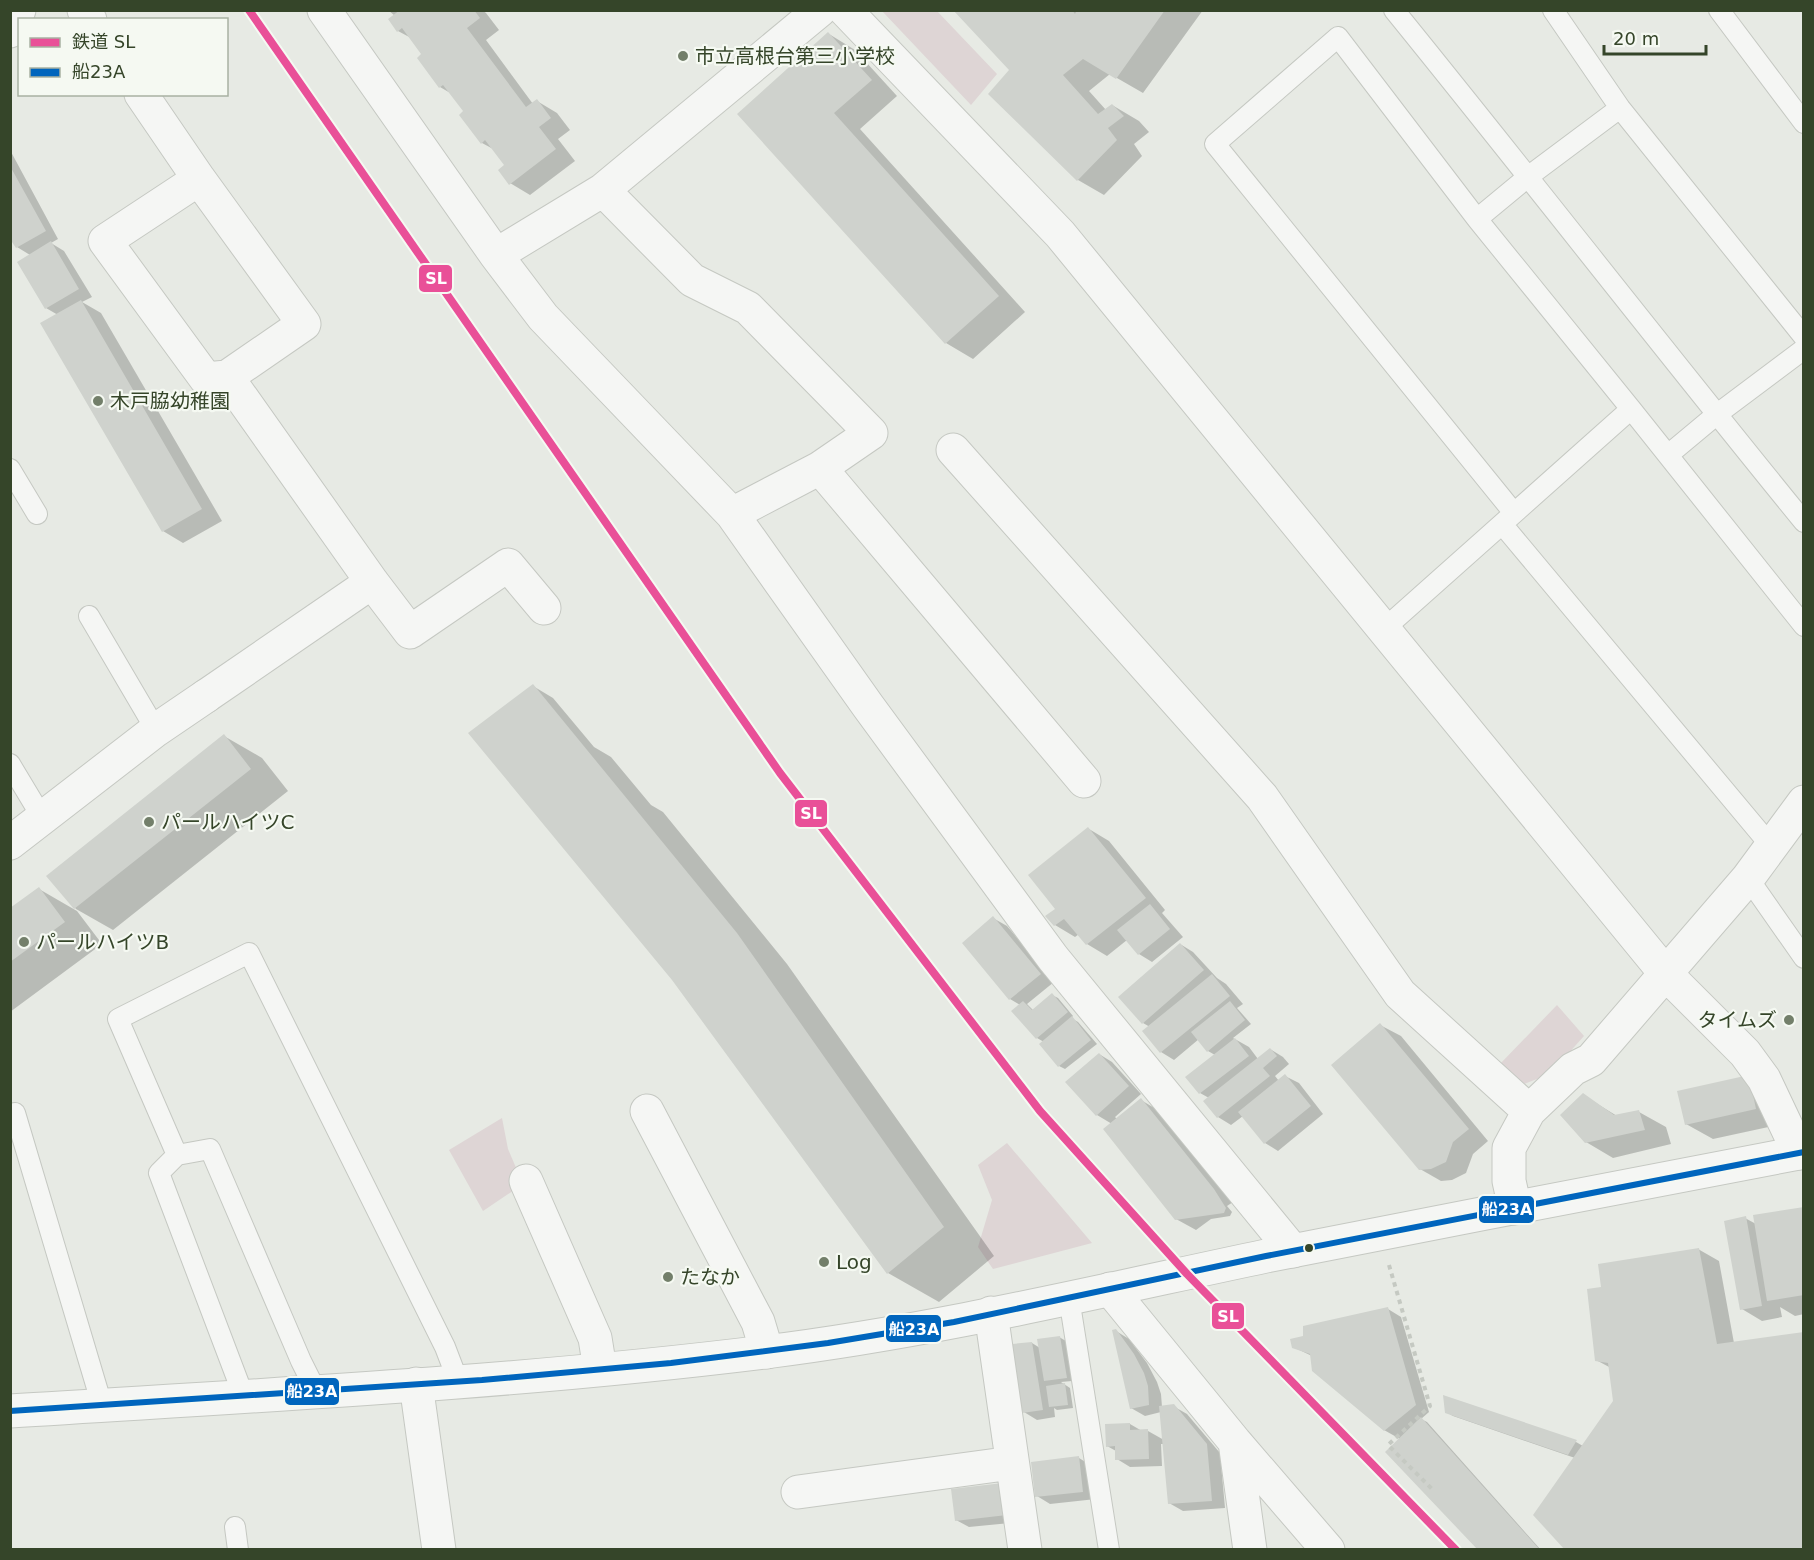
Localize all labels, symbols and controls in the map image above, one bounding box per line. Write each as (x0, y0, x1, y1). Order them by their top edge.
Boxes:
legend (18, 18, 228, 96)
scale bar (1604, 18, 1706, 56)
text: 20 m (1613, 28, 1659, 49)
text: 鉄道 SL (72, 31, 135, 52)
place label: 市立高根台第三小学校 (695, 44, 895, 68)
marker: 市立高根台第三小学校 (676, 49, 690, 63)
text: 船23A (72, 61, 126, 82)
line badge: SL (418, 264, 453, 293)
text: SL (425, 269, 447, 288)
place label: 木戸脇幼稚園 (110, 389, 230, 413)
marker: 木戸脇幼稚園 (91, 394, 105, 408)
line badge: SL (794, 799, 828, 828)
text: SL (800, 804, 822, 823)
place label: パールハイツC (161, 810, 295, 834)
marker: パールハイツC (142, 815, 156, 829)
place label: パールハイツB (36, 930, 169, 954)
marker: パールハイツB (17, 935, 31, 949)
place label: タイムズ (1697, 1008, 1777, 1032)
marker: タイムズ (1782, 1013, 1796, 1027)
line badge: 船23A (1478, 1195, 1535, 1224)
text: 船23A (1482, 1200, 1533, 1219)
unlabelled marker (1303, 1242, 1315, 1254)
place label: Log (836, 1250, 872, 1274)
marker: Log (817, 1255, 831, 1269)
place label: たなか (680, 1265, 740, 1289)
marker: たなか (661, 1270, 675, 1284)
line badge: SL (1211, 1302, 1245, 1330)
text: SL (1217, 1307, 1239, 1326)
line badge: 船23A (885, 1314, 942, 1343)
text: 船23A (889, 1320, 940, 1339)
line badge: 船23A (284, 1377, 340, 1406)
text: 船23A (287, 1382, 338, 1401)

